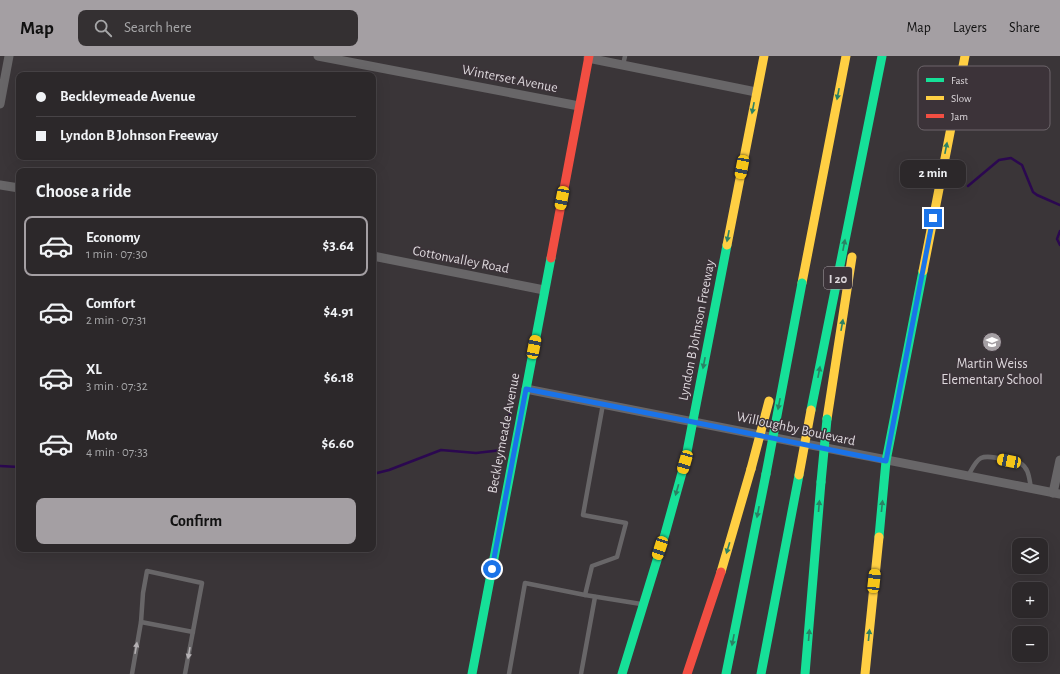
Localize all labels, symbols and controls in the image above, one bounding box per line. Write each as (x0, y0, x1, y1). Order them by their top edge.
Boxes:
search box (78, 10, 358, 46)
icon: search (92, 17, 114, 39)
text: Map (20, 19, 54, 38)
text: Search here (124, 20, 192, 35)
text: Map (906, 21, 931, 35)
text: Layers (953, 21, 987, 35)
text: Share (1009, 21, 1040, 35)
street label: Winterset Avenue (461, 63, 559, 95)
legend (918, 66, 1050, 130)
text: Fast (951, 75, 969, 86)
one-way arrow (835, 88, 841, 100)
text: Beckleymeade Avenue (60, 89, 195, 104)
text: Slow (951, 93, 972, 104)
one-way arrow (750, 102, 756, 114)
text: Jam (951, 111, 968, 122)
text: Lyndon B Johnson Freeway (60, 128, 218, 143)
one-way arrow (944, 142, 950, 154)
car (734, 154, 750, 180)
callout: 2 min (900, 160, 966, 188)
text: 2 min (919, 167, 947, 180)
text: Choose a ride (36, 183, 131, 201)
car (554, 185, 570, 211)
route end (924, 209, 942, 227)
icon: car (38, 228, 74, 264)
one-way arrow (725, 229, 731, 242)
text: Economy (86, 230, 140, 245)
text: $3.64 (323, 238, 354, 253)
one-way arrow (842, 238, 848, 251)
street label: Cottonvalley Road (411, 244, 510, 276)
text: 1 min · 07:30 (86, 248, 148, 261)
street label: Lyndon B Johnson Freeway (676, 259, 718, 402)
road number: I 20 (824, 267, 852, 289)
icon: car (38, 294, 74, 330)
text: Comfort (86, 296, 135, 311)
text: $4.91 (324, 304, 354, 319)
text: 2 min · 07:31 (86, 314, 147, 327)
one-way arrow (839, 319, 845, 331)
school or university icon: Martin Weiss Elementary School (981, 331, 1003, 353)
car (526, 334, 542, 360)
one-way arrow (701, 357, 707, 369)
place label: Martin Weiss Elementary School (941, 357, 1043, 387)
icon: car (38, 360, 74, 396)
text: XL (86, 362, 102, 377)
one-way arrow (816, 366, 822, 378)
text: $6.18 (324, 370, 354, 385)
street label: Beckleymeade Avenue (485, 372, 523, 495)
text: 3 min · 07:32 (86, 380, 148, 393)
one-way arrow (776, 398, 782, 410)
street label: Willoughby Boulevard (735, 410, 857, 448)
icon: car (38, 426, 74, 462)
text: Moto (86, 428, 118, 443)
text: $6.60 (322, 436, 354, 451)
text: 4 min · 07:33 (86, 446, 148, 459)
car (676, 449, 694, 475)
car (996, 453, 1022, 469)
one-way arrow (674, 485, 680, 497)
button: Confirm (36, 498, 356, 544)
one-way arrow (816, 500, 823, 512)
one-way arrow (879, 500, 885, 512)
one-way arrow (755, 506, 761, 518)
car (651, 535, 669, 561)
map controls (1012, 538, 1048, 662)
button: layers (1012, 538, 1048, 574)
one-way arrow (725, 543, 731, 555)
route start (483, 560, 501, 578)
car (867, 568, 881, 594)
button: + (1012, 582, 1048, 618)
button: − (1012, 626, 1048, 662)
one-way arrow (805, 629, 812, 641)
one-way arrow (866, 629, 873, 641)
one-way arrow (730, 633, 736, 646)
one-way arrow (134, 642, 140, 654)
one-way arrow (186, 647, 192, 659)

